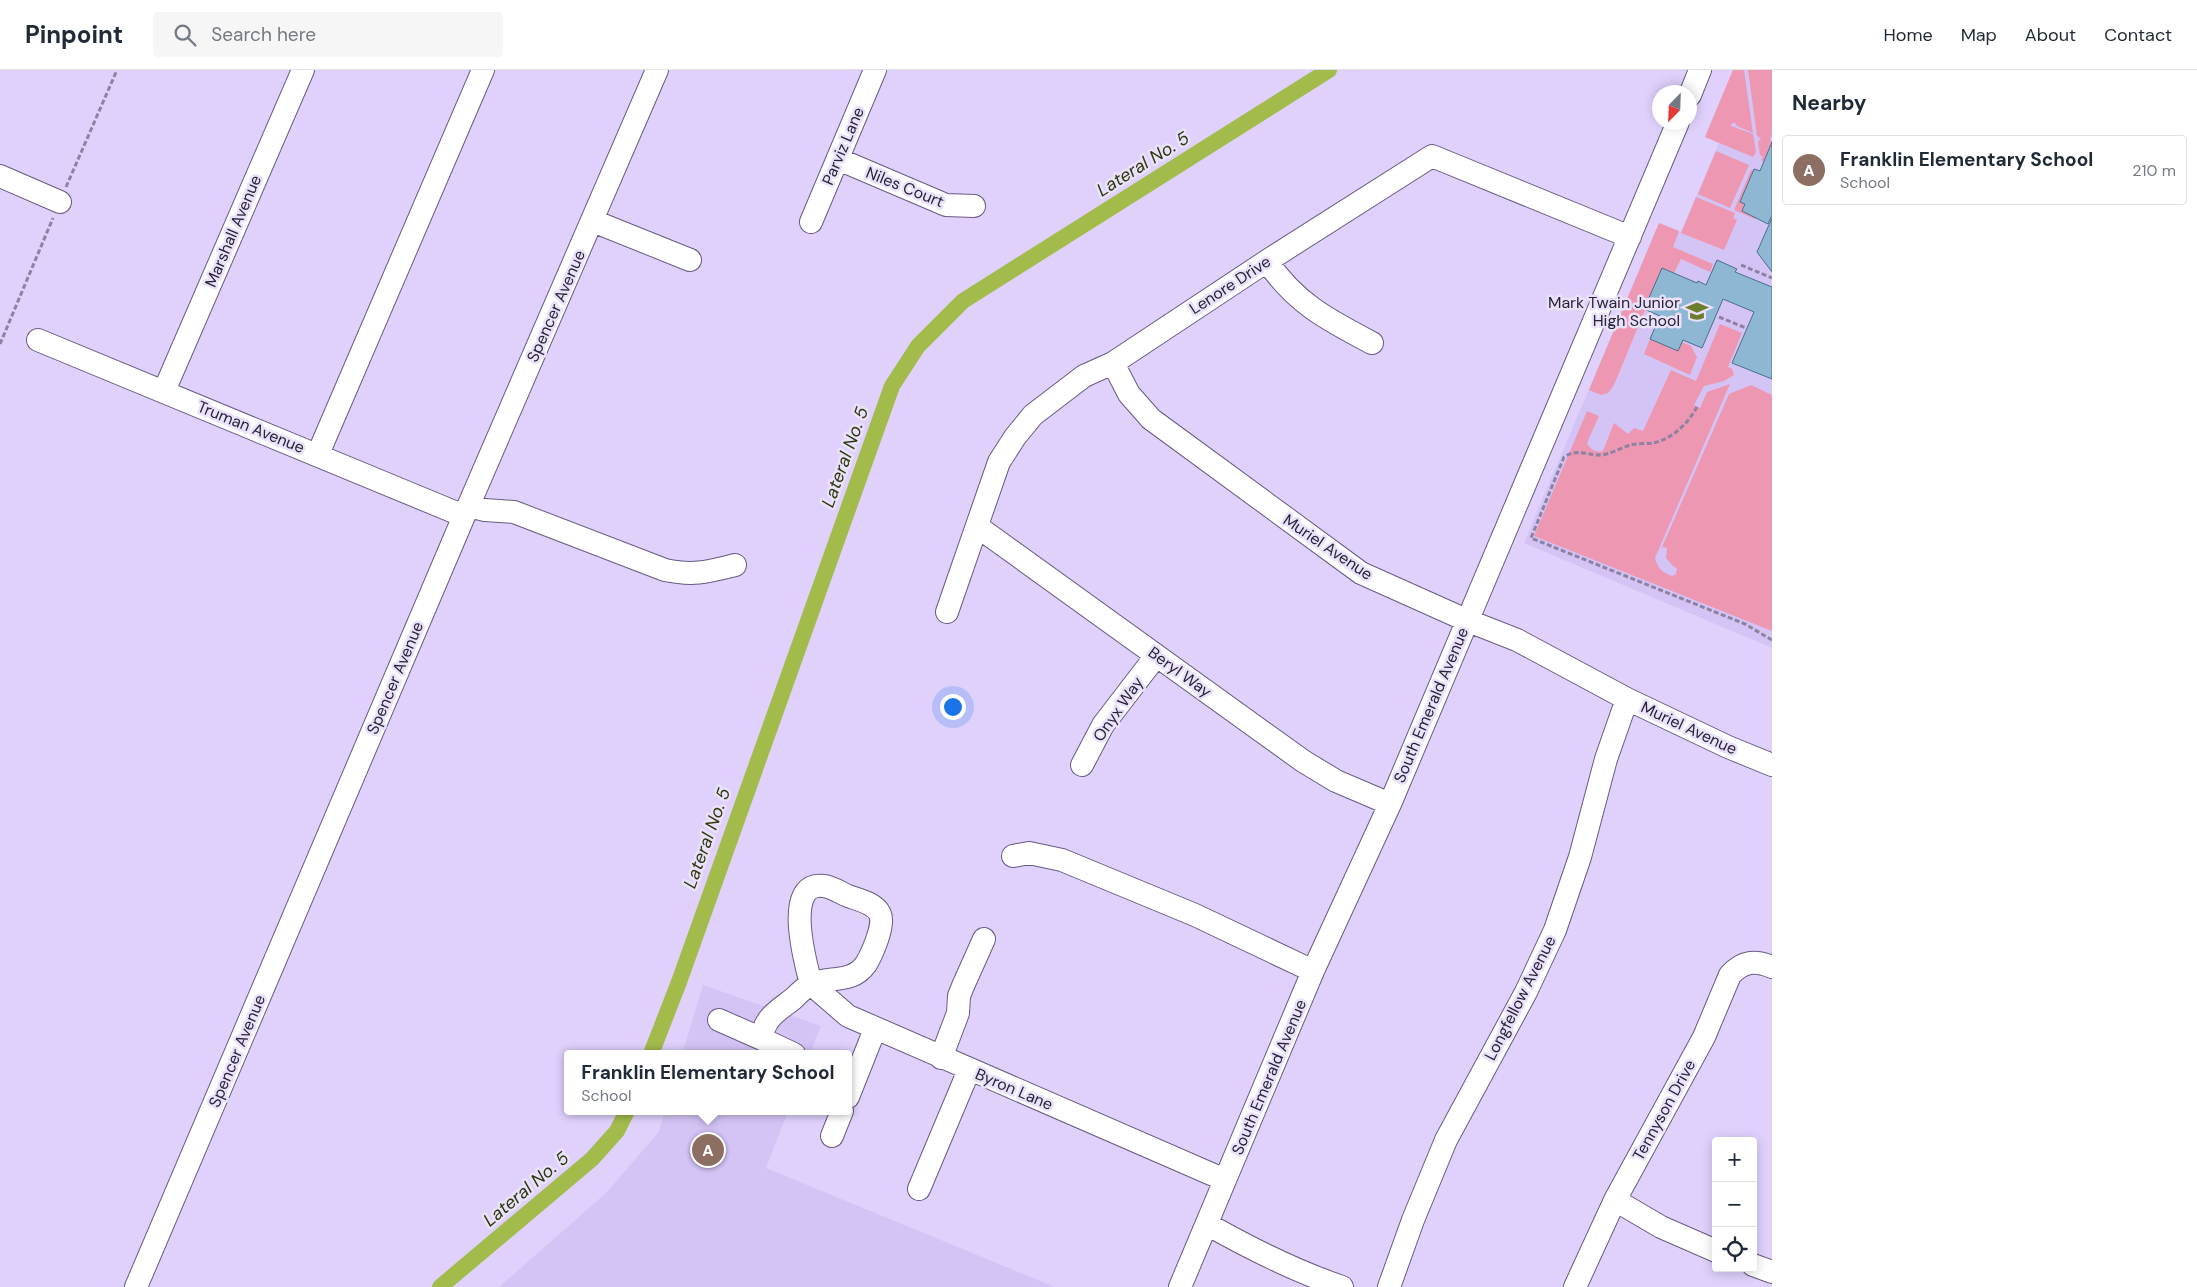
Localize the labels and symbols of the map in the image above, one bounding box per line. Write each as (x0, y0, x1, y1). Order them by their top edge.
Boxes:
north arrow (1652, 85, 1697, 130)
street label: Parviz Lane (817, 104, 869, 188)
water label: Lateral No. 5 (1092, 126, 1194, 202)
street label: Niles Court (863, 162, 947, 212)
street label: Marshall Avenue (200, 172, 266, 290)
street label: Spencer Avenue (522, 247, 590, 365)
street label: Lenore Drive (1185, 251, 1275, 319)
place label: Mark Twain Junior High School (1548, 292, 1680, 331)
school or university icon: Mark Twain Junior High School (1684, 298, 1710, 324)
street label: Truman Avenue (194, 396, 308, 458)
water label: Lateral No. 5 (816, 404, 874, 510)
street label: Muriel Avenue (1279, 509, 1377, 585)
street label: Spencer Avenue (362, 619, 428, 737)
street label: South Emerald Avenue (1389, 624, 1473, 786)
street label: Beryl Way (1144, 642, 1216, 702)
street label: Onyx Way (1088, 672, 1148, 746)
your location (940, 694, 966, 720)
street label: Muriel Avenue (1638, 697, 1740, 759)
water label: Lateral No. 5 (678, 785, 736, 891)
street label: Longfellow Avenue (1480, 932, 1560, 1064)
street label: Spencer Avenue (204, 992, 270, 1110)
street label: South Emerald Avenue (1227, 996, 1311, 1158)
street label: Tennyson Drive (1628, 1056, 1700, 1164)
street label: Byron Lane (972, 1063, 1056, 1115)
pin: A (692, 1131, 724, 1169)
water label: Lateral No. 5 (478, 1146, 574, 1232)

